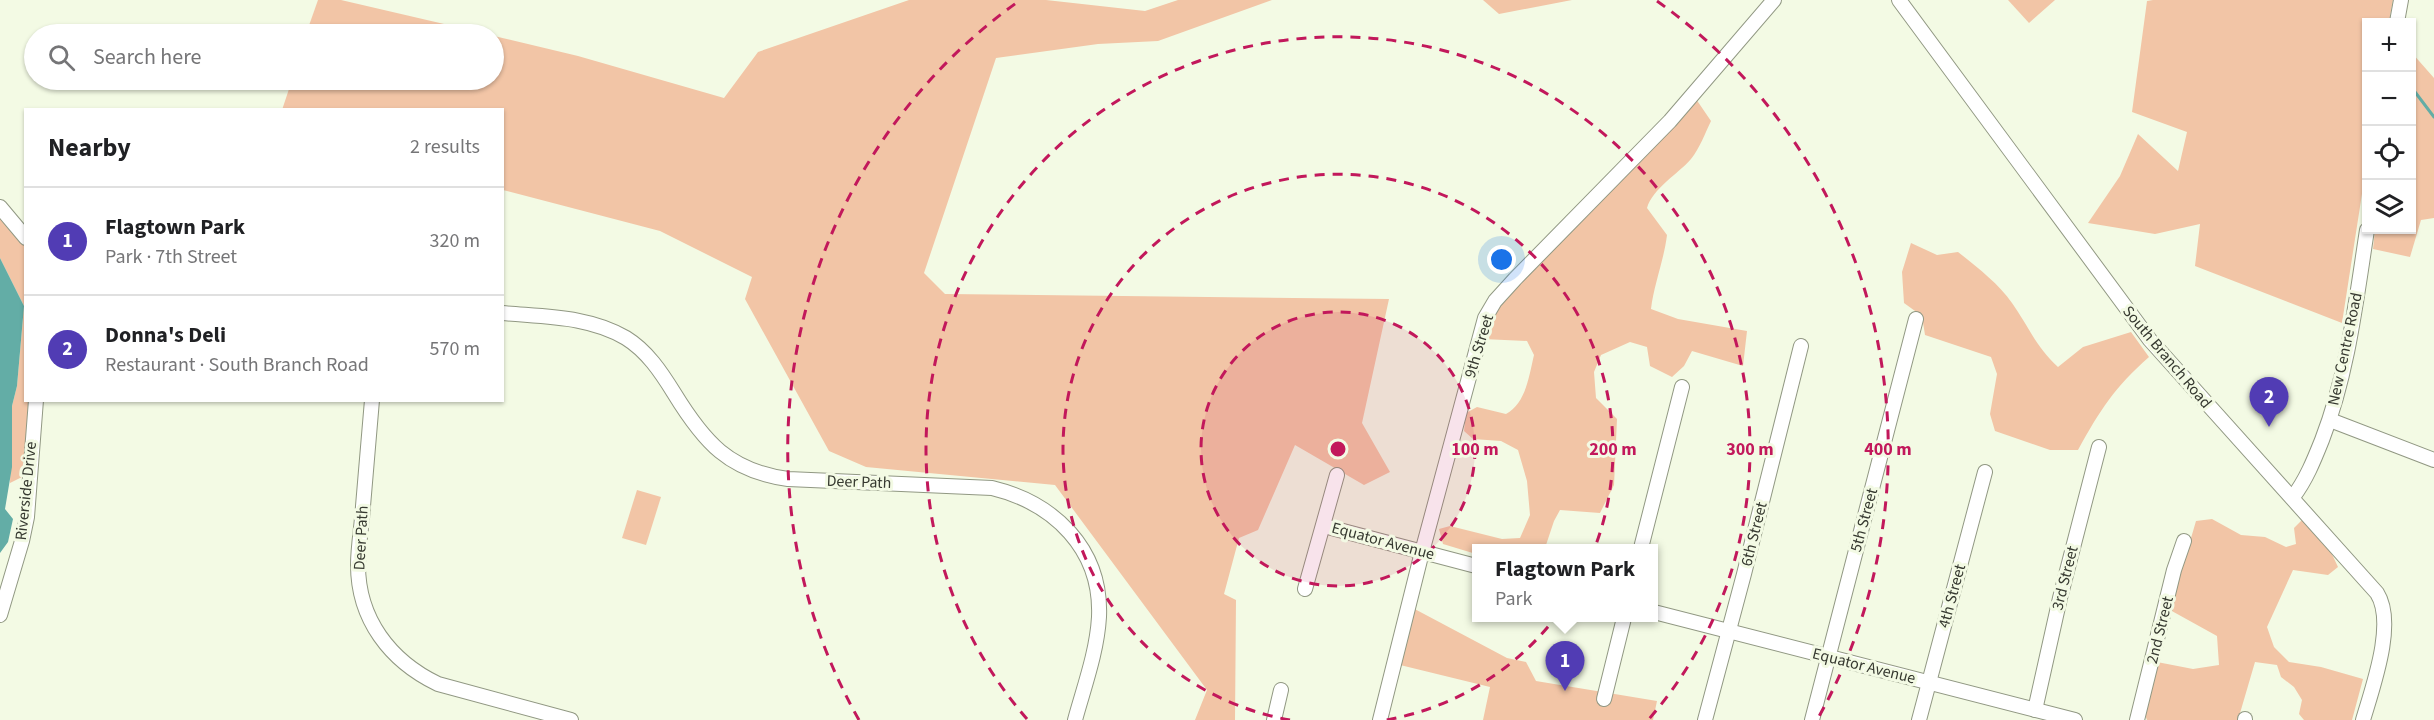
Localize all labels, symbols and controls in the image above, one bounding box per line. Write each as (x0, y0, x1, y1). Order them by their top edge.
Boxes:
map controls (2362, 18, 2416, 234)
button: + (2362, 18, 2416, 72)
search box (24, 24, 504, 90)
icon: search (45, 41, 78, 74)
text: Search here (93, 41, 201, 73)
button: − (2362, 72, 2416, 126)
button: locate (2362, 126, 2416, 180)
text: Nearby (48, 129, 131, 166)
text: 2 results (410, 133, 480, 161)
button: layers (2362, 180, 2416, 234)
text: Flagtown Park (105, 211, 245, 243)
text: 1 (62, 227, 73, 255)
text: 320 m (430, 227, 480, 255)
text: Park · 7th Street (105, 243, 237, 271)
your location (1487, 245, 1516, 274)
street label: New Centre Road (2322, 290, 2368, 408)
street label: South Branch Road (2117, 301, 2217, 413)
street label: 9th Street (1459, 311, 1499, 380)
text: Donna's Deli (105, 319, 226, 351)
text: 2 (62, 335, 73, 363)
text: 570 m (430, 335, 480, 363)
text: Restaurant · South Branch Road (105, 351, 369, 379)
pin: 2 (2250, 378, 2288, 427)
text: 100 m (1451, 437, 1499, 462)
text: 200 m (1589, 437, 1637, 462)
text: 300 m (1726, 437, 1774, 462)
text: 400 m (1864, 437, 1912, 462)
centre of rings (1328, 439, 1348, 459)
street label: Riverside Drive (10, 440, 42, 541)
street label: Deer Path (826, 470, 892, 494)
street label: 5th Street (1845, 485, 1883, 554)
street label: 6th Street (1735, 499, 1773, 568)
street label: Deer Path (348, 505, 374, 571)
street label: Equator Avenue (1329, 517, 1437, 565)
street label: 3rd Street (2046, 543, 2084, 612)
popup (1472, 544, 1658, 622)
text: Flagtown Park (1495, 553, 1635, 585)
street label: 4th Street (1933, 561, 1971, 630)
text: Park (1495, 585, 1532, 613)
street label: 2nd Street (2141, 593, 2179, 666)
pin: 1 (1546, 642, 1584, 691)
street label: Equator Avenue (1810, 643, 1918, 689)

